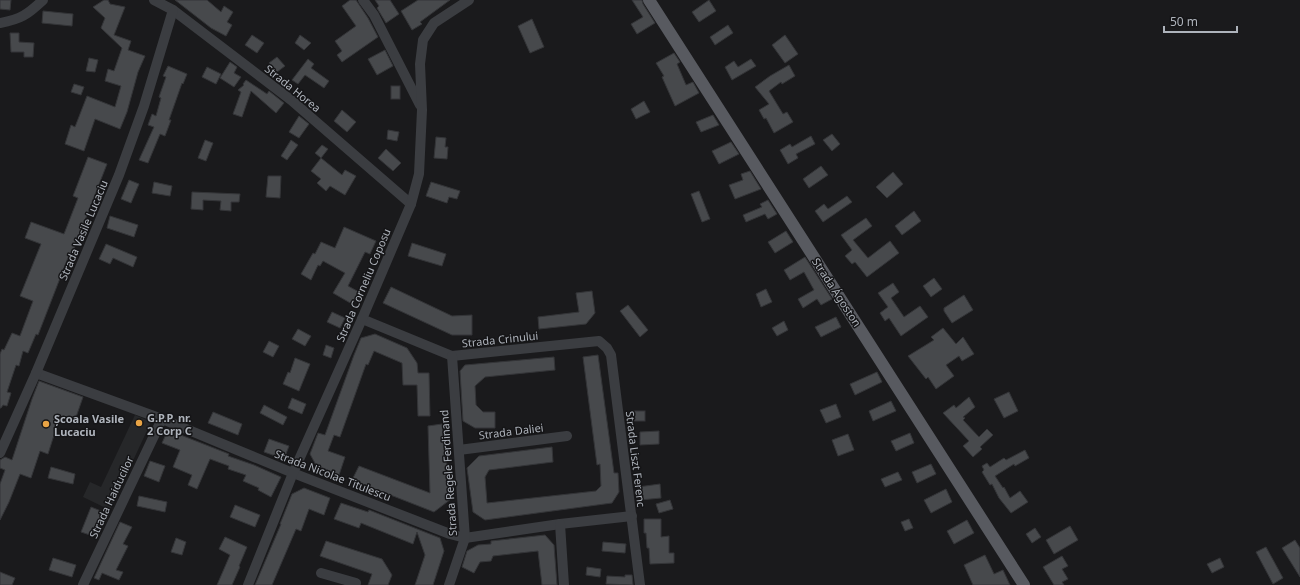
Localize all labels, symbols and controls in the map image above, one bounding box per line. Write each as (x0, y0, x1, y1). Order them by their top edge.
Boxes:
scale bar (1164, 8, 1237, 34)
text: 50 m (1170, 13, 1198, 30)
street label: Strada Horea (262, 61, 324, 115)
street label: Strada Vasile Lucaciu (55, 177, 111, 283)
street label: Strada Corneliu Coposu (332, 226, 394, 344)
street label: Strada Ágoston (809, 255, 865, 329)
street label: Strada Crinului (461, 328, 539, 350)
street label: Strada Regele Ferdinand (436, 409, 460, 537)
place label: G.P.P. nr. 2 Corp C (147, 410, 192, 438)
street label: Strada Liszt Ferenc (623, 410, 649, 508)
place label: Școala Vasile Lucaciu (54, 411, 125, 439)
marker: G.P.P. nr. 2 Corp C (134, 418, 144, 428)
marker: Școala Vasile Lucaciu (41, 419, 51, 429)
street label: Strada Daliei (478, 420, 544, 442)
street label: Strada Nicolae Titulescu (273, 446, 393, 504)
street label: Strada Haiducilor (85, 453, 137, 541)

